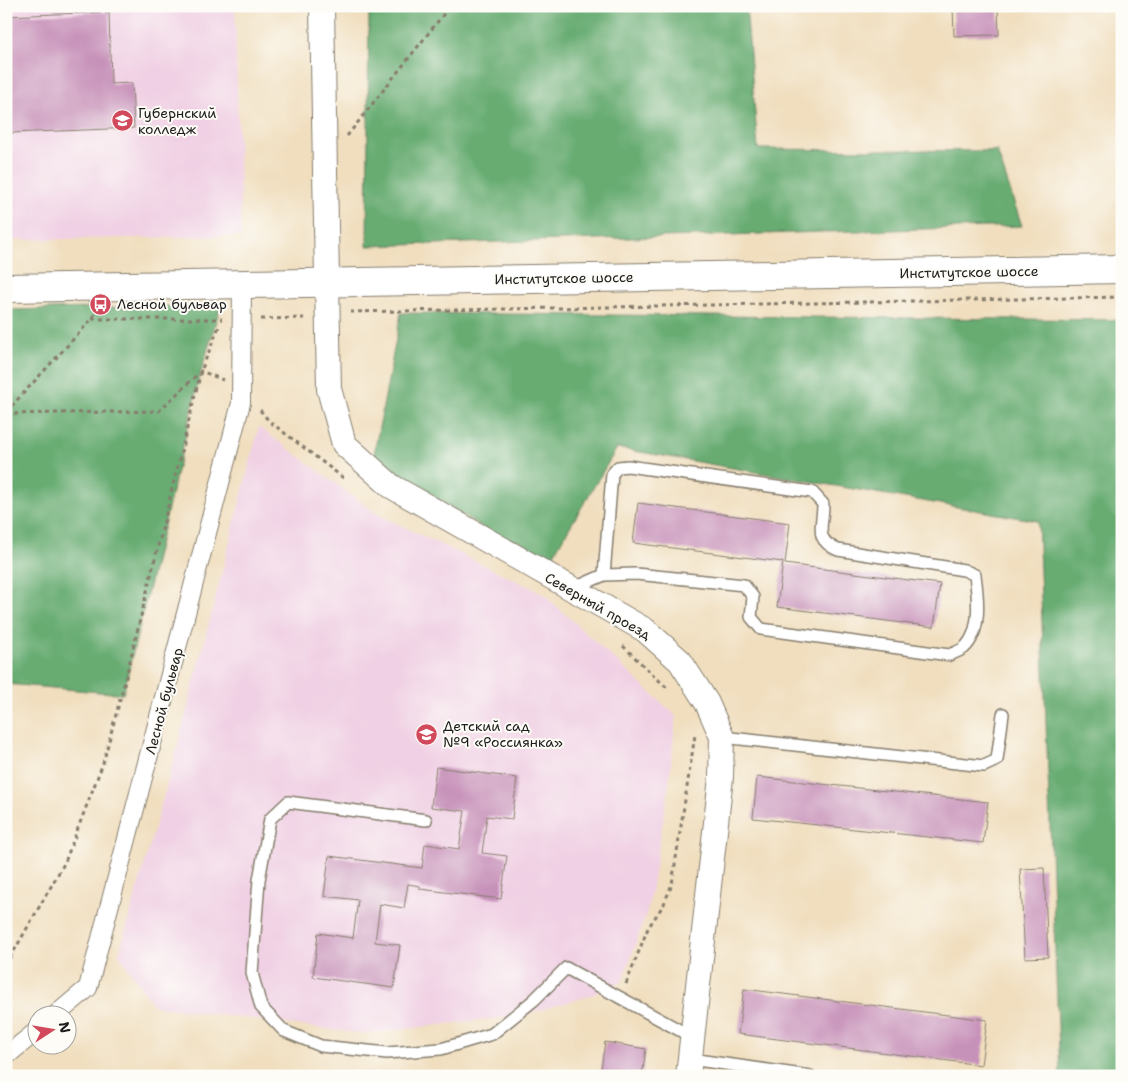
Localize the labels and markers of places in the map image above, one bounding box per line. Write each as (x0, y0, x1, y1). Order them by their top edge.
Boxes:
place label: Губернский колледж (138, 104, 216, 138)
school or university icon: Губернский колледж (110, 109, 134, 133)
bus stop icon: Лесной бульвар (89, 292, 113, 316)
place label: Лесной бульвар (117, 295, 227, 313)
place label: Детcкий сад №9 «Россиянка» (443, 717, 563, 751)
school or university icon: Детcкий сад №9 «Россиянка» (415, 722, 439, 746)

